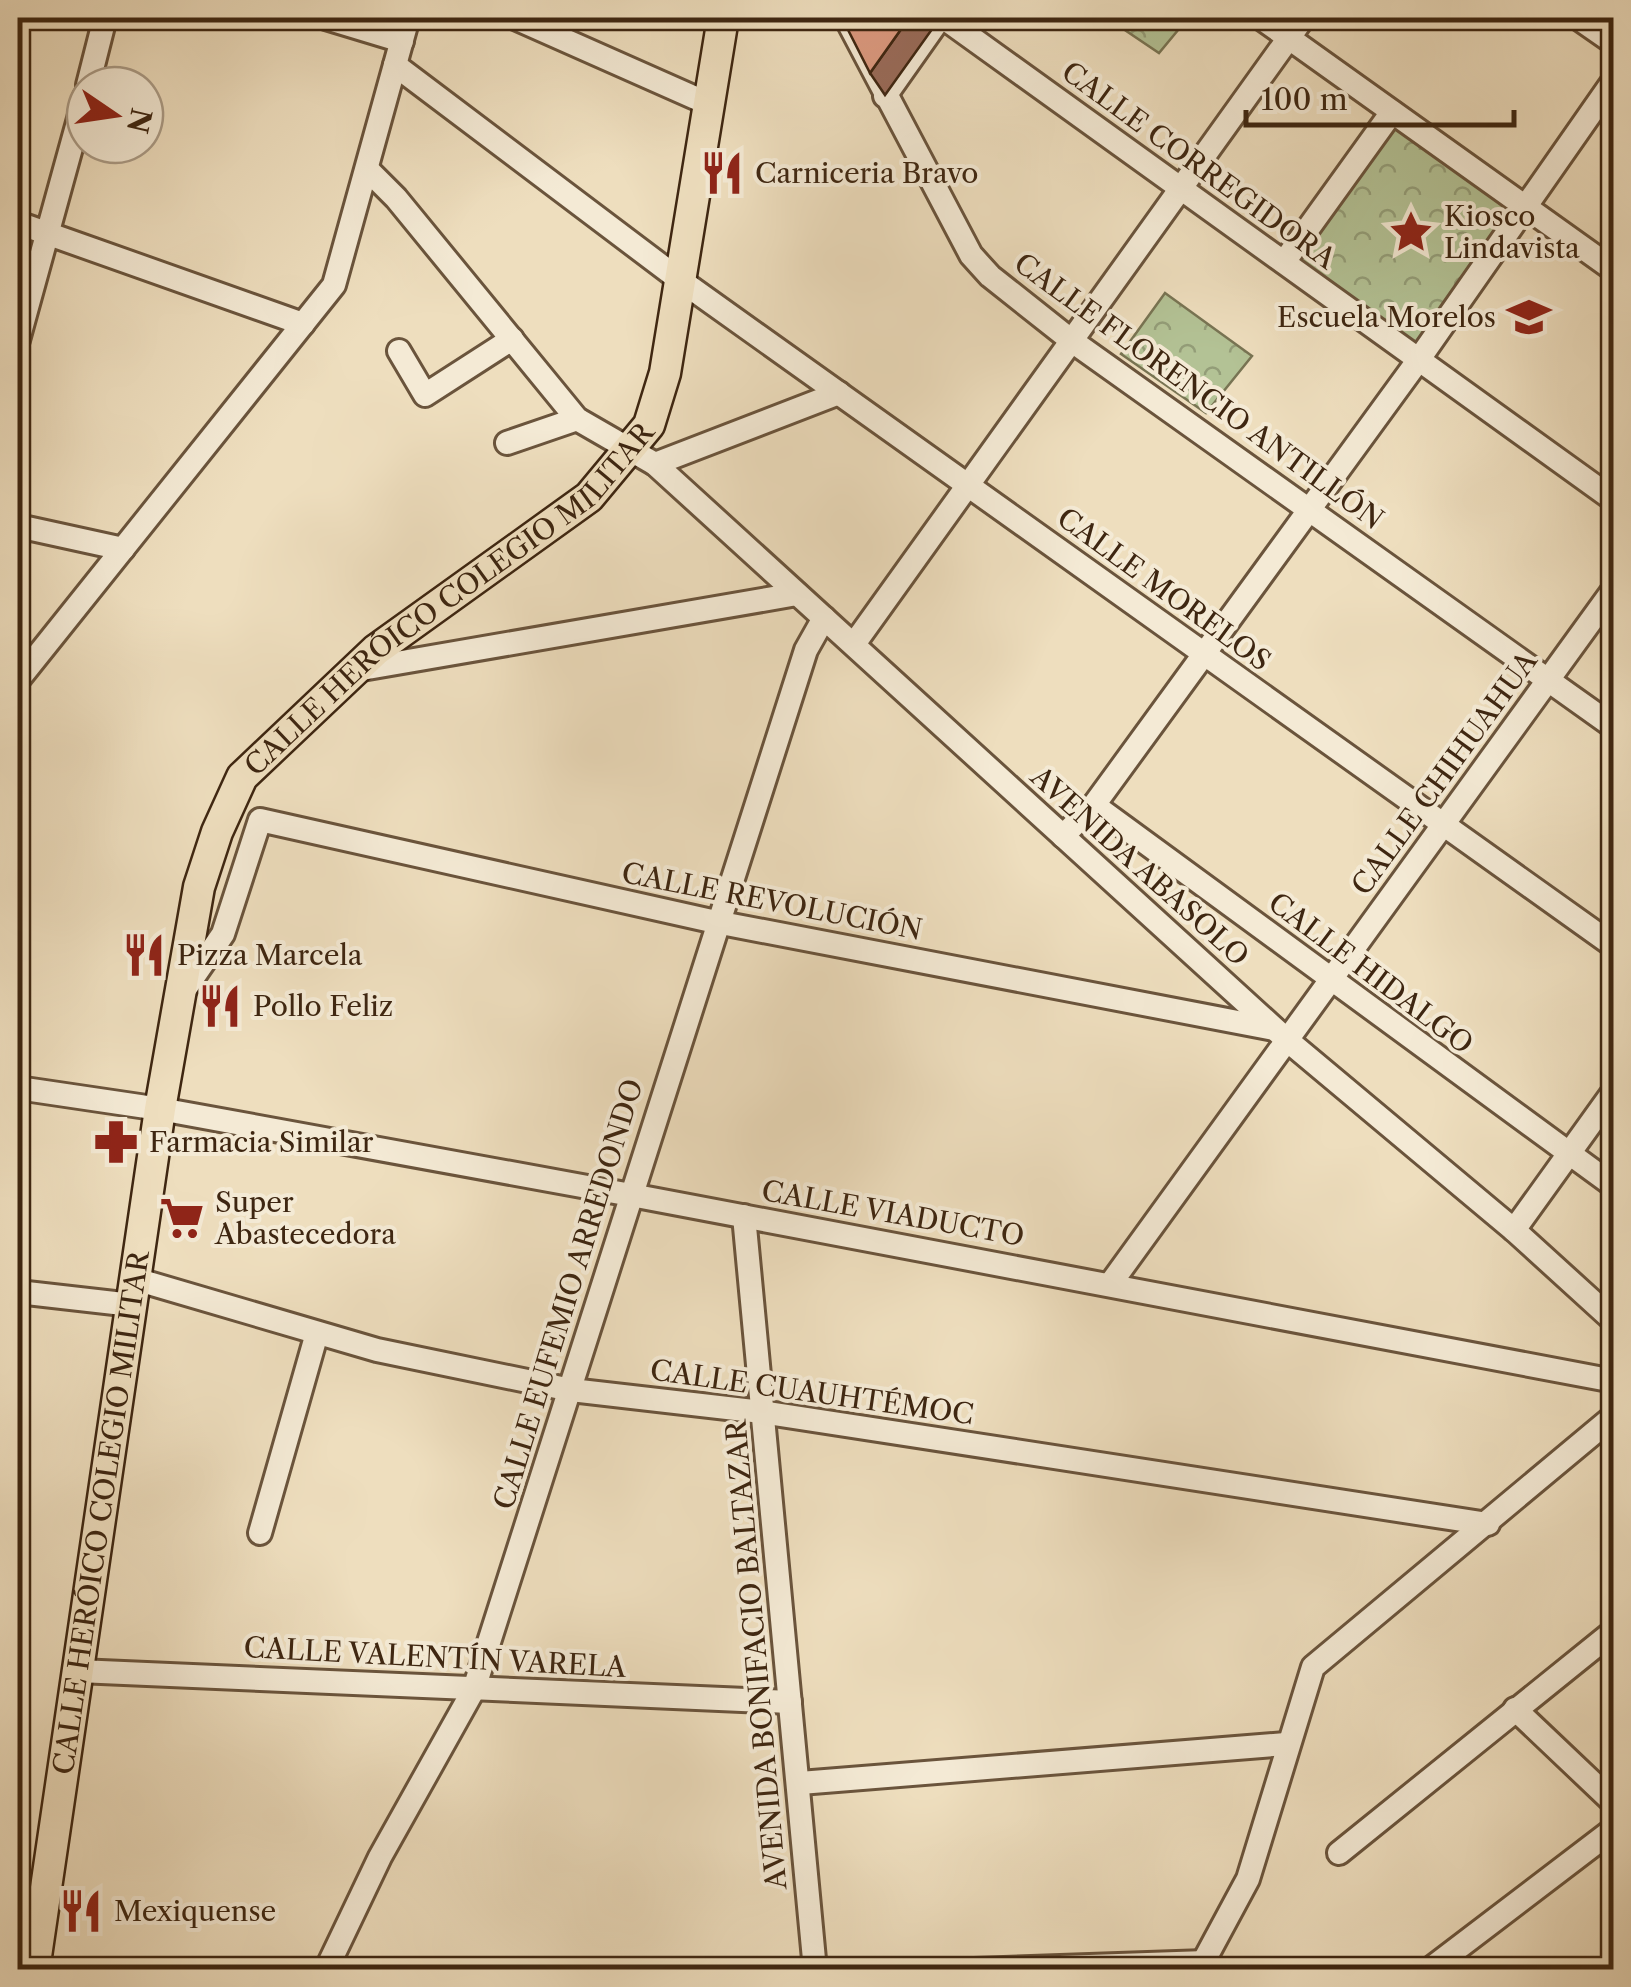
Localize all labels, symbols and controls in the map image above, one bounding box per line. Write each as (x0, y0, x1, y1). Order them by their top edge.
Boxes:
street label: CALLE CORREGIDORA (1055, 54, 1344, 277)
north arrow (65, 65, 165, 165)
scale bar (1246, 65, 1514, 127)
text: 100 m (1261, 81, 1348, 118)
text: N (120, 105, 159, 136)
restaurant icon: Carniceria Bravo (698, 149, 746, 197)
place label: Carniceria Bravo (755, 156, 979, 190)
place label: Kiosco Lindavista (1444, 199, 1580, 265)
place icon: Kiosco Lindavista (1387, 208, 1435, 256)
street label: CALLE FLORENCIO ANTILLÓN (1008, 246, 1390, 536)
school or university icon: Escuela Morelos (1505, 293, 1553, 341)
place label: Escuela Morelos (1277, 300, 1496, 334)
street label: CALLE HERÓICO COLEGIO MILITAR (237, 415, 662, 783)
street label: CALLE MORELOS (1051, 500, 1277, 678)
street label: CALLE CHIHUAHUA (1344, 644, 1544, 901)
street label: AVENIDA ABASOLO (1023, 759, 1256, 973)
street label: CALLE REVOLUCIÓN (619, 855, 925, 947)
street label: CALLE HIDALGO (1262, 885, 1480, 1061)
restaurant icon: Pizza Marcela (120, 931, 168, 979)
place label: Pizza Marcela (177, 938, 363, 972)
restaurant icon: Pollo Feliz (196, 982, 244, 1030)
place label: Pollo Feliz (253, 989, 393, 1023)
street label: CALLE EUFEMIO ARREDONDO (486, 1075, 650, 1513)
pharmacy icon: Farmacia Similar (92, 1118, 140, 1166)
place label: Farmacia Similar (149, 1125, 374, 1159)
street label: CALLE VIADUCTO (759, 1173, 1027, 1253)
place label: Super Abastecedora (214, 1185, 396, 1251)
supermarket icon: Super Abastecedora (158, 1194, 206, 1242)
street label: CALLE HERÓICO COLEGIO MILITAR (46, 1247, 156, 1777)
street label: CALLE CUAUHTÉMOC (648, 1352, 976, 1432)
street label: AVENIDA BONIFACIO BALTAZAR (718, 1417, 794, 1892)
street label: CALLE VALENTÍN VARELA (243, 1630, 628, 1684)
restaurant icon: Mexiquense (57, 1887, 105, 1935)
place label: Mexiquense (114, 1894, 276, 1928)

